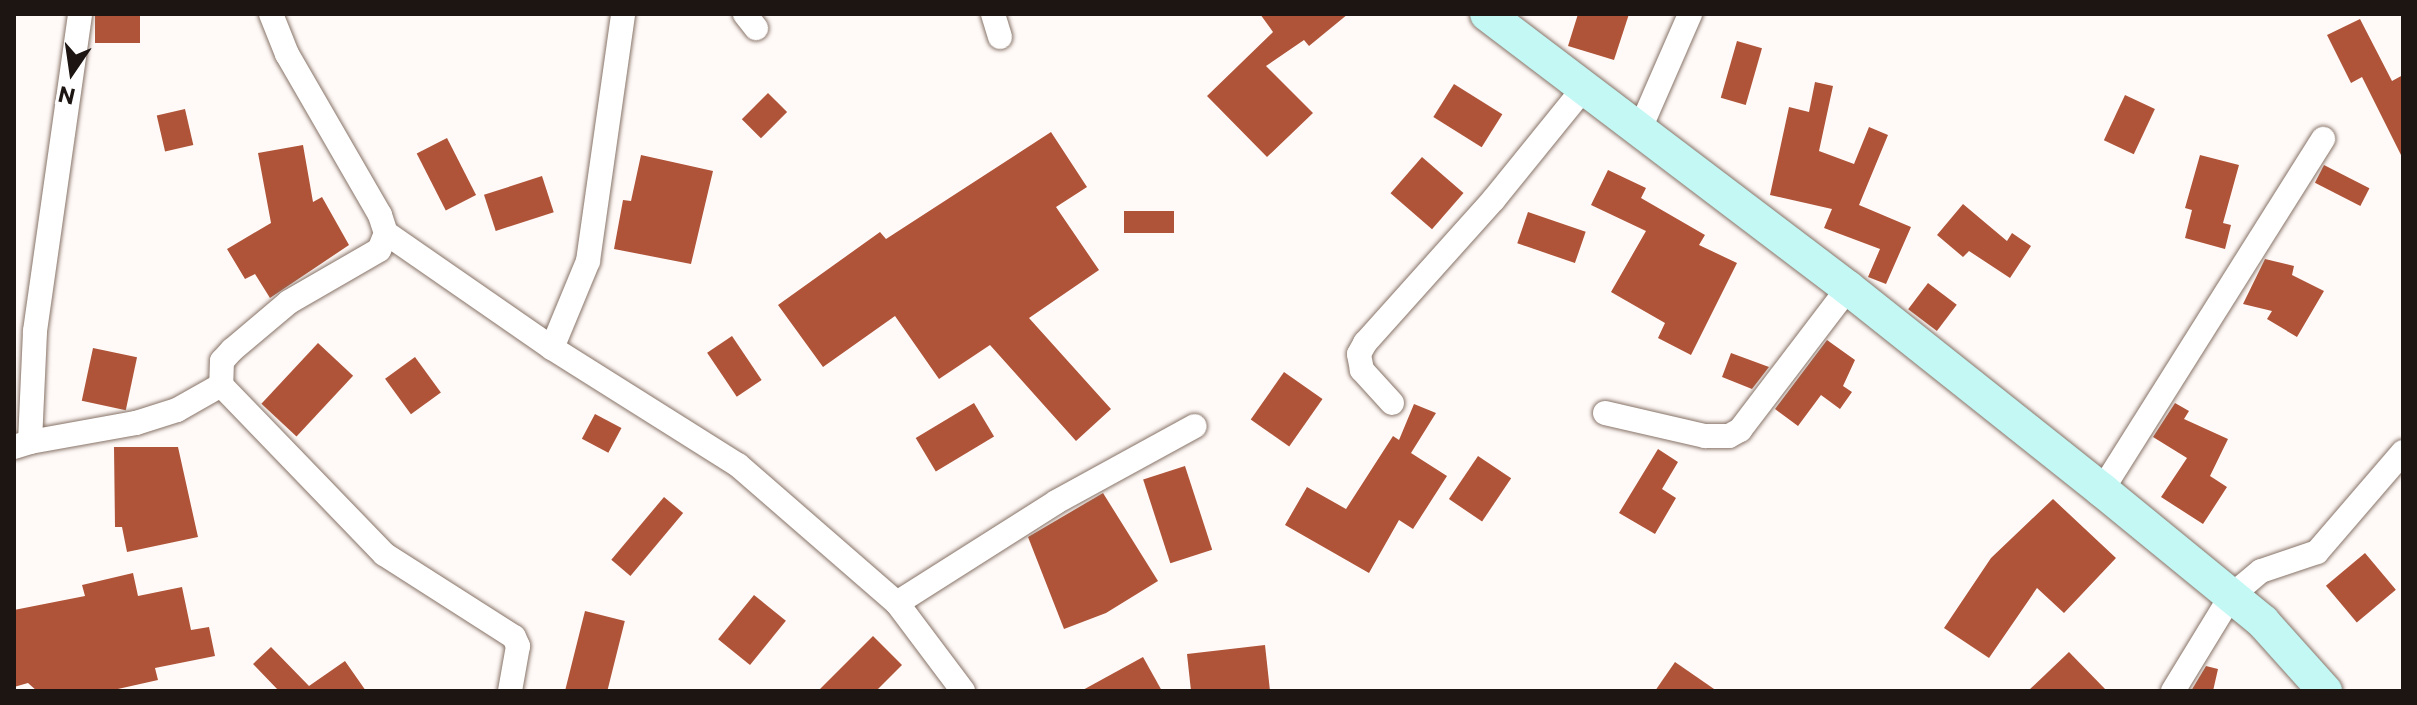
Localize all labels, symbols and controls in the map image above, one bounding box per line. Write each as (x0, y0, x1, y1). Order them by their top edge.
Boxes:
north arrow (32, 32, 112, 112)
text: N (55, 81, 78, 111)

